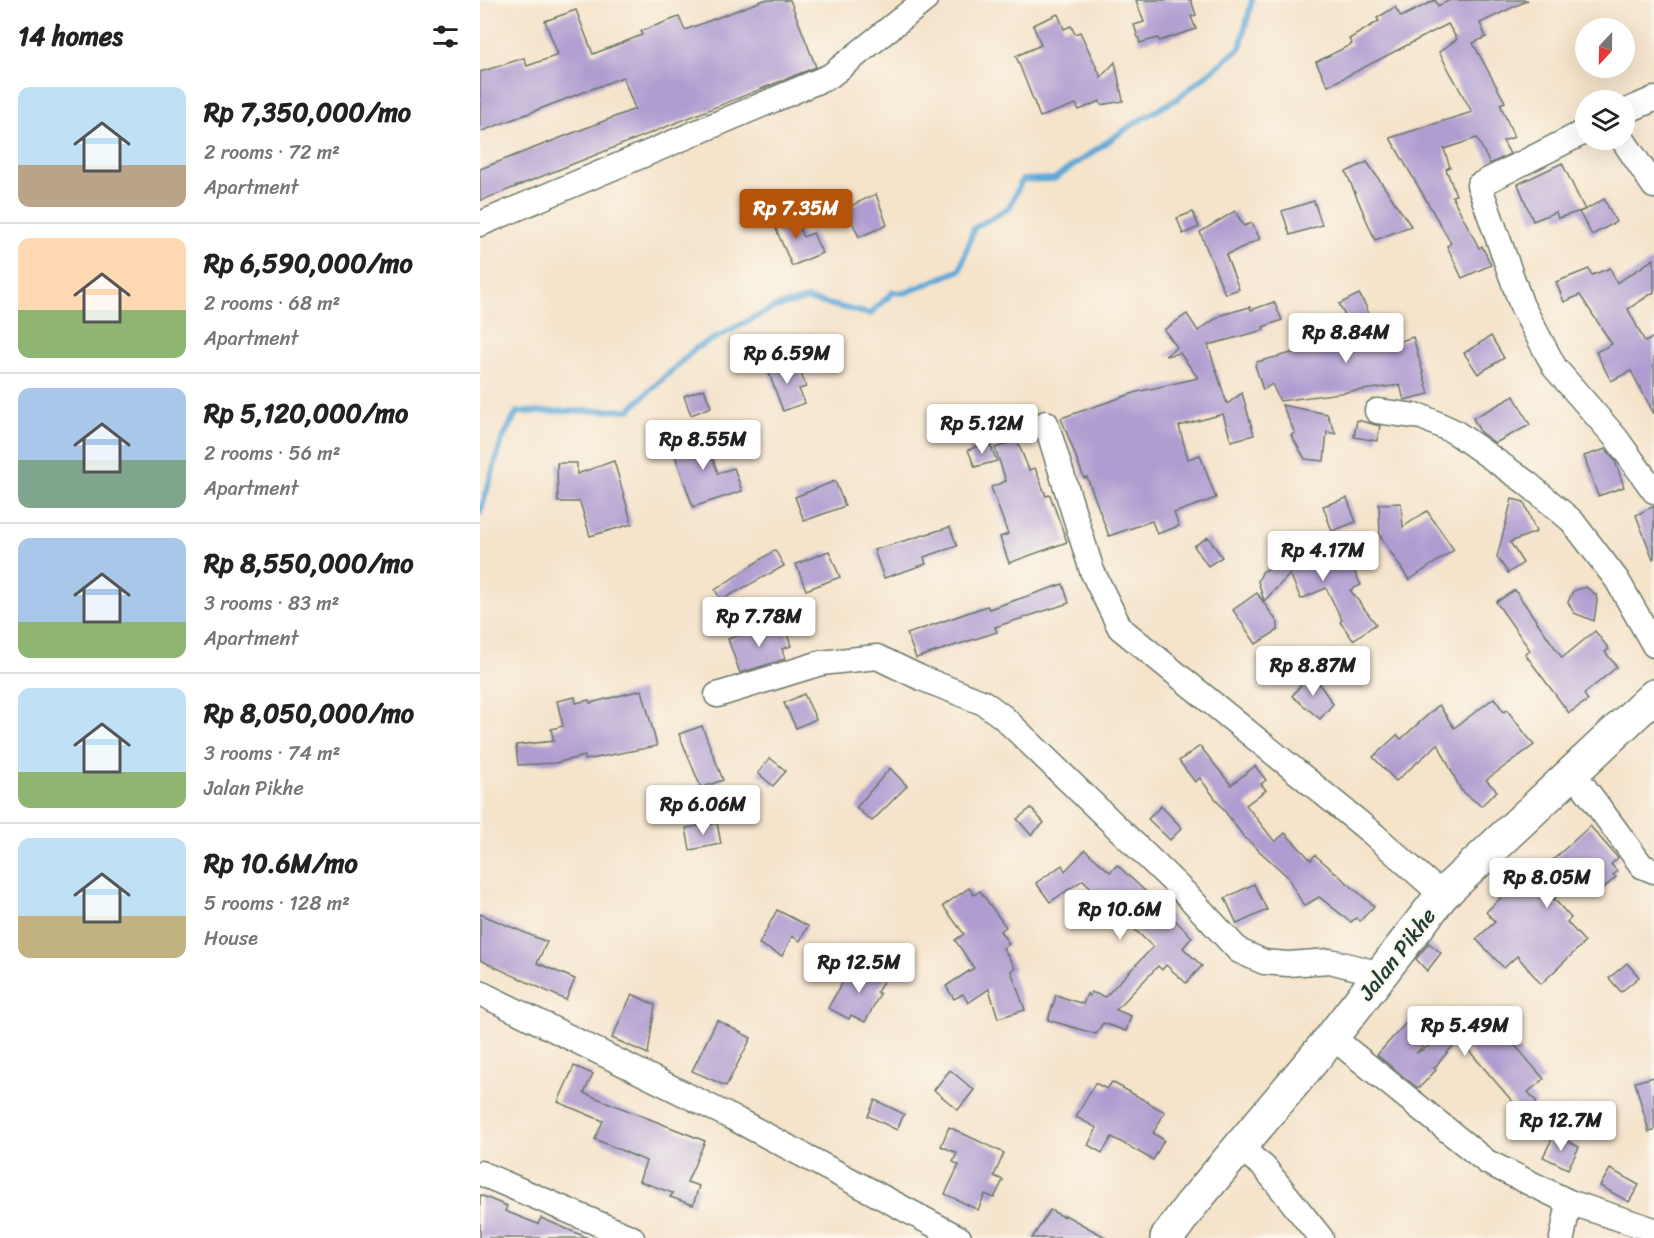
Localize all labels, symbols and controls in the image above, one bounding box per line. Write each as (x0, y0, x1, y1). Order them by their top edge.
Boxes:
text: 14 homes (18, 13, 123, 59)
north arrow (1575, 18, 1635, 78)
map controls (1575, 18, 1635, 150)
icon: filters (429, 20, 462, 53)
text: Rp 7,350,000/mo (204, 89, 411, 135)
button: layers (1575, 90, 1635, 150)
icon: home (66, 111, 138, 183)
text: 2 rooms · 72 m² (204, 135, 340, 170)
text: Apartment (204, 170, 298, 205)
pin: Rp 7.35M (734, 189, 858, 240)
text: Rp 7.35M (754, 191, 838, 226)
text: Rp 6,590,000/mo (204, 240, 413, 286)
icon: home (66, 262, 138, 334)
text: 2 rooms · 68 m² (204, 286, 340, 321)
pin: Rp 8.84M (1284, 313, 1408, 364)
text: Rp 8.84M (1303, 315, 1389, 350)
text: Apartment (204, 321, 298, 356)
pin: Rp 6.59M (725, 334, 849, 385)
text: Rp 6.59M (744, 336, 830, 371)
text: Rp 5,120,000/mo (204, 390, 408, 436)
pin: Rp 5.12M (920, 404, 1044, 455)
text: Rp 5.12M (941, 406, 1023, 441)
icon: home (66, 412, 138, 484)
pin: Rp 8.55M (641, 420, 765, 471)
text: Rp 8.55M (660, 422, 746, 457)
text: 2 rooms · 56 m² (204, 436, 341, 471)
text: Apartment (204, 471, 298, 506)
pin: Rp 4.17M (1261, 531, 1385, 582)
text: Rp 4.17M (1282, 533, 1364, 568)
text: Rp 8,550,000/mo (204, 540, 414, 586)
icon: home (66, 562, 138, 634)
text: 3 rooms · 83 m² (204, 586, 339, 621)
pin: Rp 7.78M (697, 597, 821, 648)
text: Rp 7.78M (716, 599, 802, 634)
text: Apartment (204, 621, 298, 656)
pin: Rp 8.87M (1251, 646, 1375, 697)
text: Rp 8.87M (1270, 648, 1356, 683)
text: Rp 8,050,000/mo (204, 690, 414, 736)
icon: home (66, 712, 138, 784)
text: 3 rooms · 74 m² (204, 736, 340, 771)
text: Jalan Pikhe (204, 771, 304, 806)
pin: Rp 6.06M (641, 785, 765, 836)
text: Rp 6.06M (660, 787, 746, 822)
text: Rp 10.6M/mo (204, 840, 358, 886)
pin: Rp 8.05M (1485, 858, 1609, 909)
text: Rp 8.05M (1503, 860, 1591, 895)
icon: home (66, 862, 138, 934)
text: 5 rooms · 128 m² (204, 886, 350, 921)
pin: Rp 10.6M (1058, 890, 1182, 941)
text: Rp 10.6M (1079, 892, 1161, 927)
street label: Jalan Pikhe (1347, 899, 1446, 1010)
text: House (204, 921, 258, 956)
pin: Rp 12.5M (797, 943, 921, 994)
text: Rp 12.5M (818, 945, 900, 980)
pin: Rp 5.49M (1403, 1006, 1527, 1057)
text: Rp 5.49M (1421, 1008, 1509, 1043)
pin: Rp 12.7M (1499, 1101, 1623, 1152)
text: Rp 12.7M (1520, 1103, 1602, 1138)

